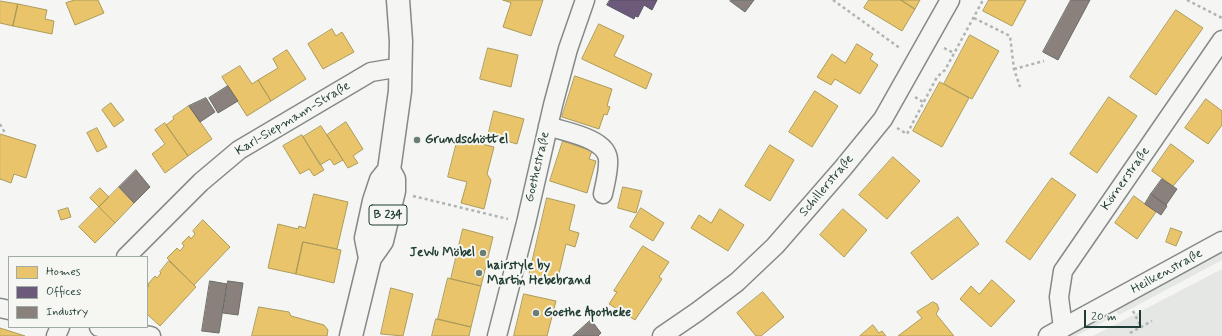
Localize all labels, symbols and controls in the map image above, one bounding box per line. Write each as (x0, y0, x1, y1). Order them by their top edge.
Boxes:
street label: Karl-Siepmann-Straße (233, 79, 353, 159)
street label: Goethestraße (522, 130, 554, 204)
place label: Grundschöttel (425, 132, 508, 148)
marker: Grundschöttel (412, 135, 422, 145)
street label: Körnerstraße (1098, 144, 1154, 214)
street label: Schillerstraße (796, 152, 858, 220)
road number: B 234 (369, 205, 407, 225)
place label: JeWu Möbel (409, 245, 475, 261)
street label: Heilkenstraße (1129, 246, 1205, 298)
marker: JeWu Möbel (478, 248, 488, 258)
legend (8, 256, 148, 328)
place label: hairstyle by Martin Hebebrand (487, 258, 591, 289)
text: Homes (46, 264, 81, 280)
marker: hairstyle by Martin Hebebrand (474, 268, 484, 278)
text: Offices (46, 284, 81, 300)
scale bar (1086, 302, 1143, 328)
text: Industry (46, 304, 88, 320)
place label: Goethe Apotheke (544, 305, 631, 321)
marker: Goethe Apotheke (531, 308, 541, 318)
text: 20 m (1091, 309, 1117, 325)

